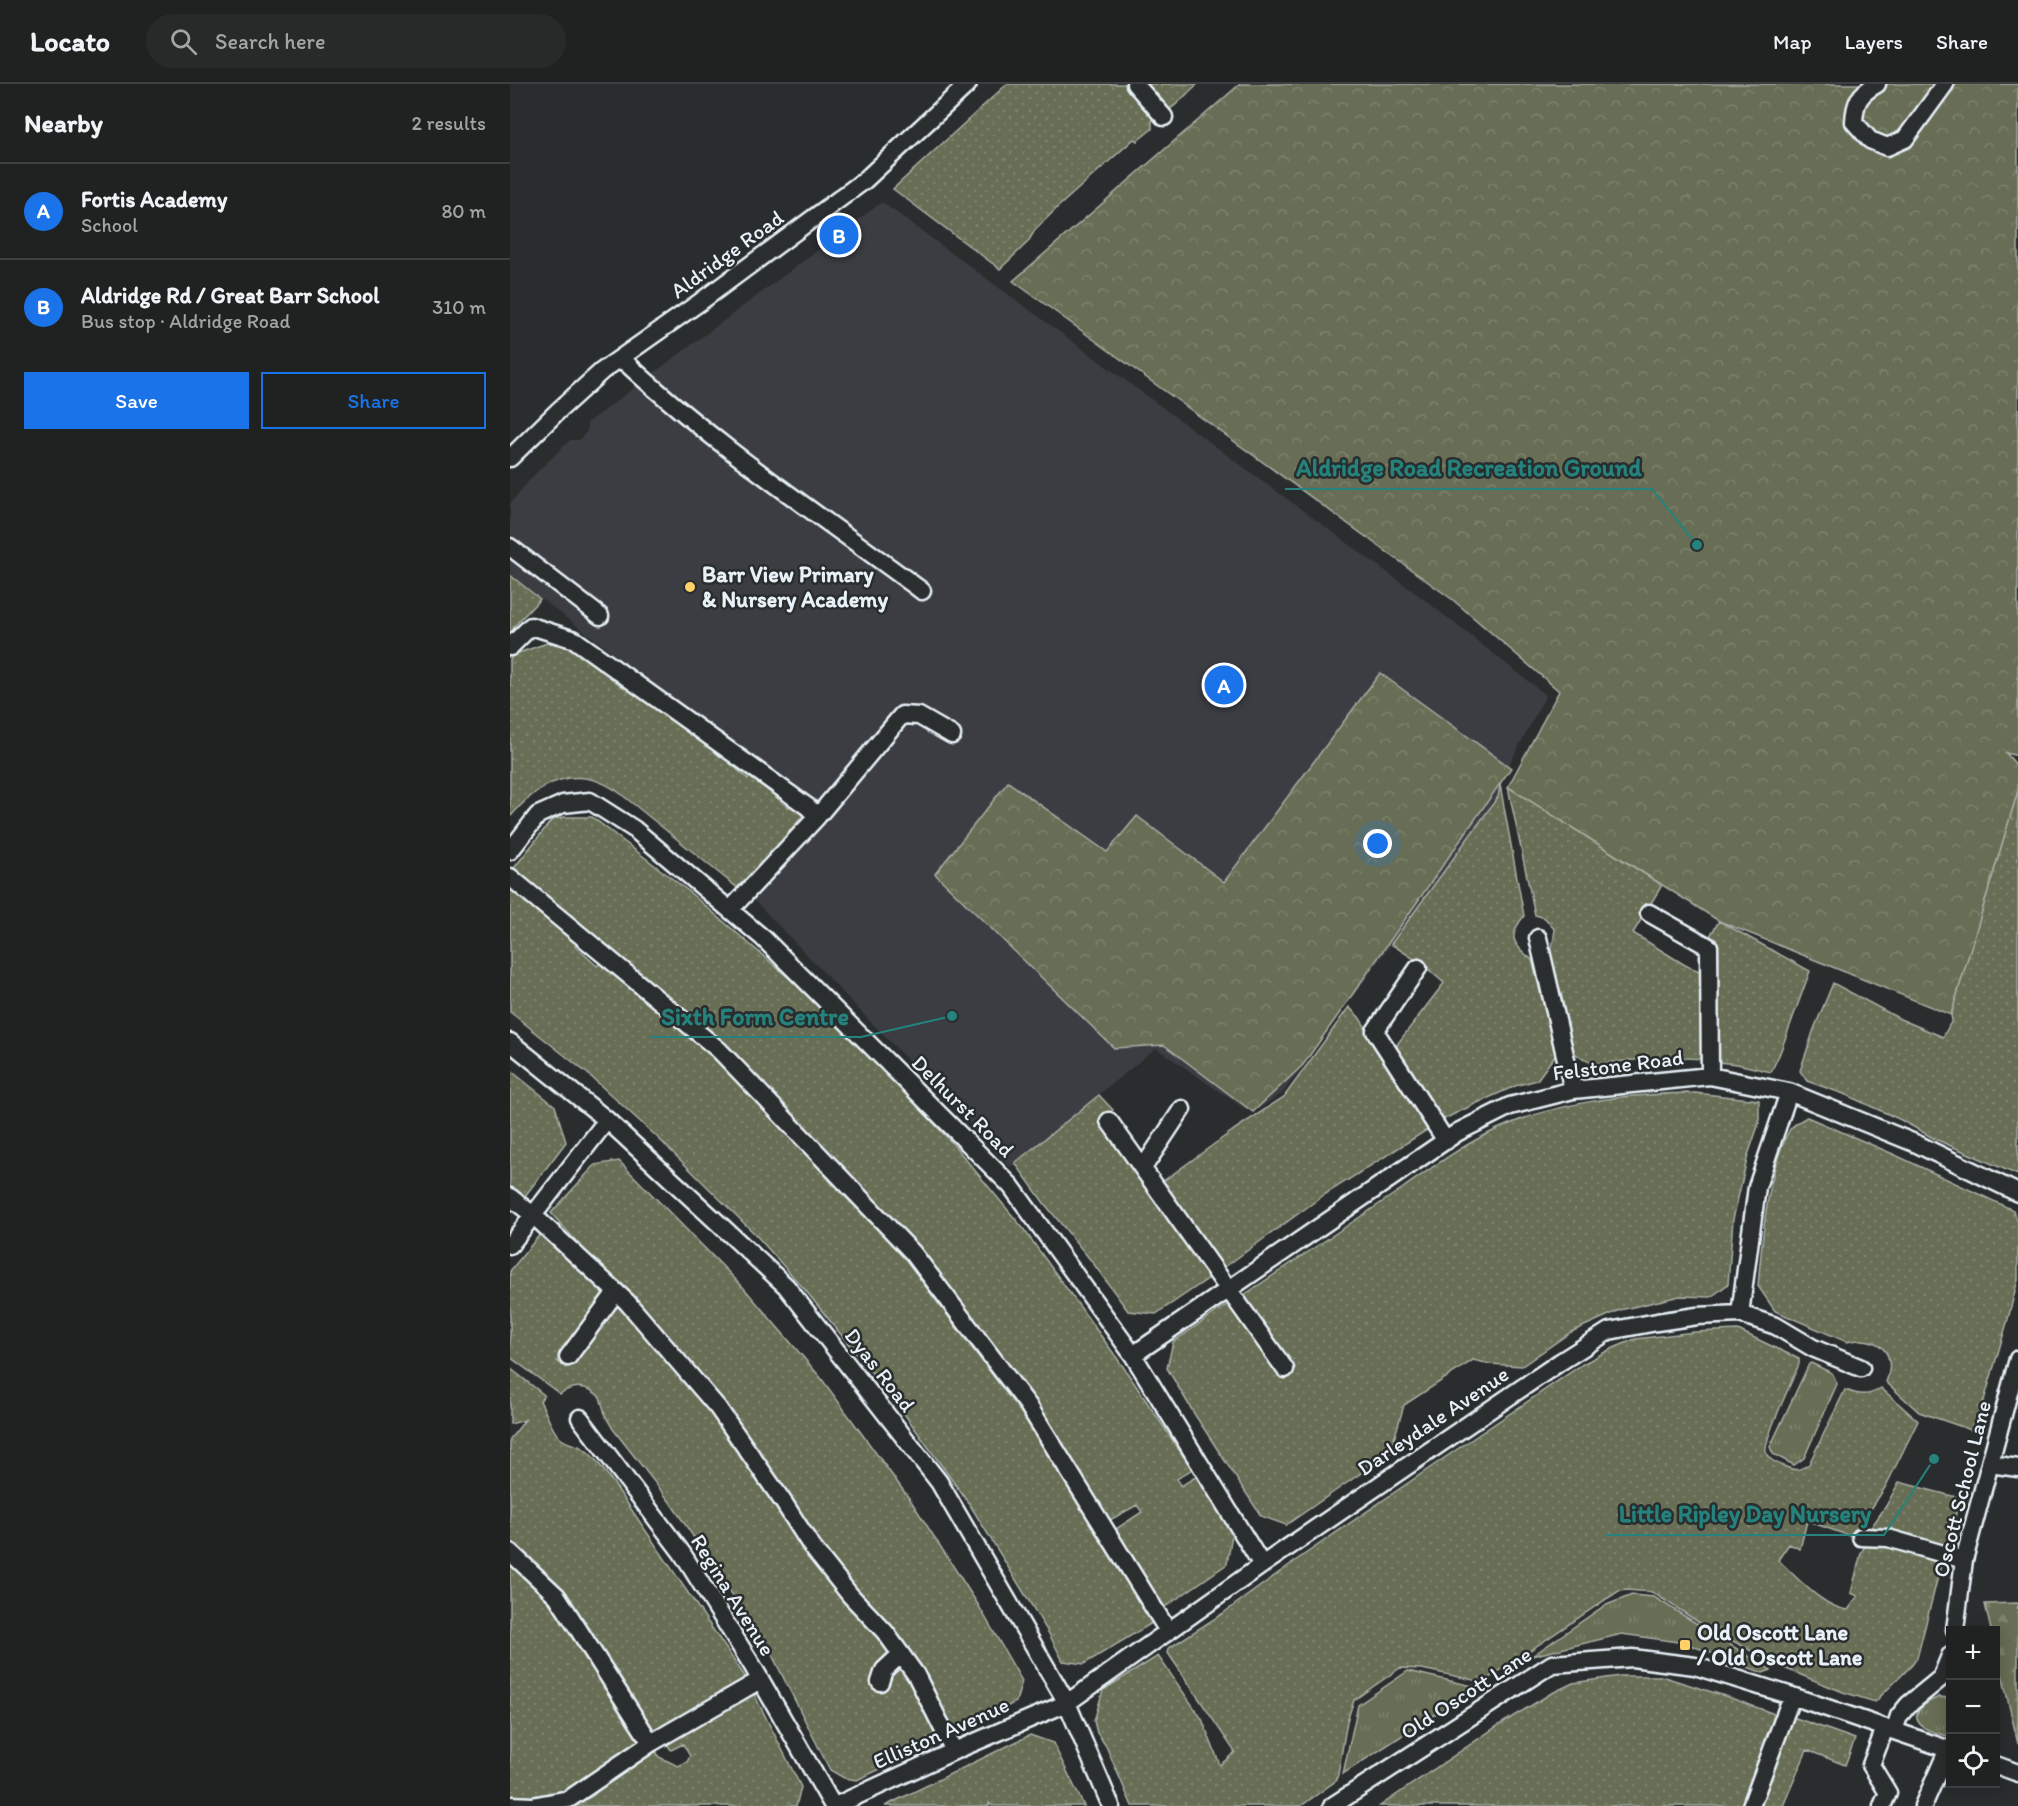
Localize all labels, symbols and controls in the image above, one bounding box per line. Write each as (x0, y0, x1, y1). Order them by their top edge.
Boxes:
search box (146, 14, 566, 68)
text: Locato (30, 24, 110, 58)
icon: search (167, 25, 200, 58)
text: Search here (215, 28, 325, 55)
text: Map (1773, 29, 1812, 54)
text: Layers (1845, 29, 1903, 54)
text: Share (1936, 29, 1988, 54)
text: Nearby (24, 107, 103, 139)
text: 2 results (412, 111, 486, 135)
text: Fortis Academy (81, 186, 227, 213)
text: A (37, 199, 50, 223)
text: 80 m (441, 199, 486, 223)
street label: Aldridge Road (665, 204, 789, 304)
pin: B (820, 212, 858, 258)
text: School (81, 213, 138, 237)
text: Aldridge Rd / Great Barr School (81, 282, 379, 309)
text: B (37, 295, 50, 319)
text: 310 m (432, 295, 486, 319)
text: Bus stop · Aldridge Road (81, 309, 290, 333)
button: Save (24, 372, 249, 429)
button: Share (261, 372, 486, 429)
callout: Aldridge Road Recreation Ground (1285, 447, 1652, 489)
text: Aldridge Road Recreation Ground (1295, 453, 1642, 483)
place label: Barr View Primary & Nursery Academy (702, 561, 889, 613)
marker: Barr View Primary & Nursery Academy (683, 580, 697, 594)
pin: A (1204, 662, 1244, 708)
your location (1363, 829, 1392, 858)
callout: Sixth Form Centre (650, 995, 861, 1037)
text: Sixth Form Centre (661, 1002, 849, 1031)
street label: Felstone Road (1551, 1044, 1685, 1086)
street label: Delhurst Road (906, 1049, 1020, 1163)
street label: Dyas Road (839, 1323, 921, 1417)
street label: Darleydale Avenue (1352, 1360, 1514, 1482)
street label: Oscott School Lane (1927, 1398, 1997, 1580)
callout: Little Ripley Day Nursery (1606, 1493, 1884, 1535)
text: Little Ripley Day Nursery (1619, 1499, 1872, 1529)
street label: Regina Avenue (685, 1529, 781, 1661)
place label: Old Oscott Lane / Old Oscott Lane (1696, 1619, 1863, 1671)
map controls (1946, 1626, 2000, 1788)
button: + (1946, 1626, 2000, 1680)
marker: Old Oscott Lane / Old Oscott Lane (1678, 1638, 1692, 1652)
street label: Old Oscott Lane (1395, 1641, 1537, 1745)
button: − (1946, 1680, 2000, 1734)
street label: Elliston Avenue (869, 1691, 1013, 1775)
button: locate (1946, 1734, 2000, 1788)

